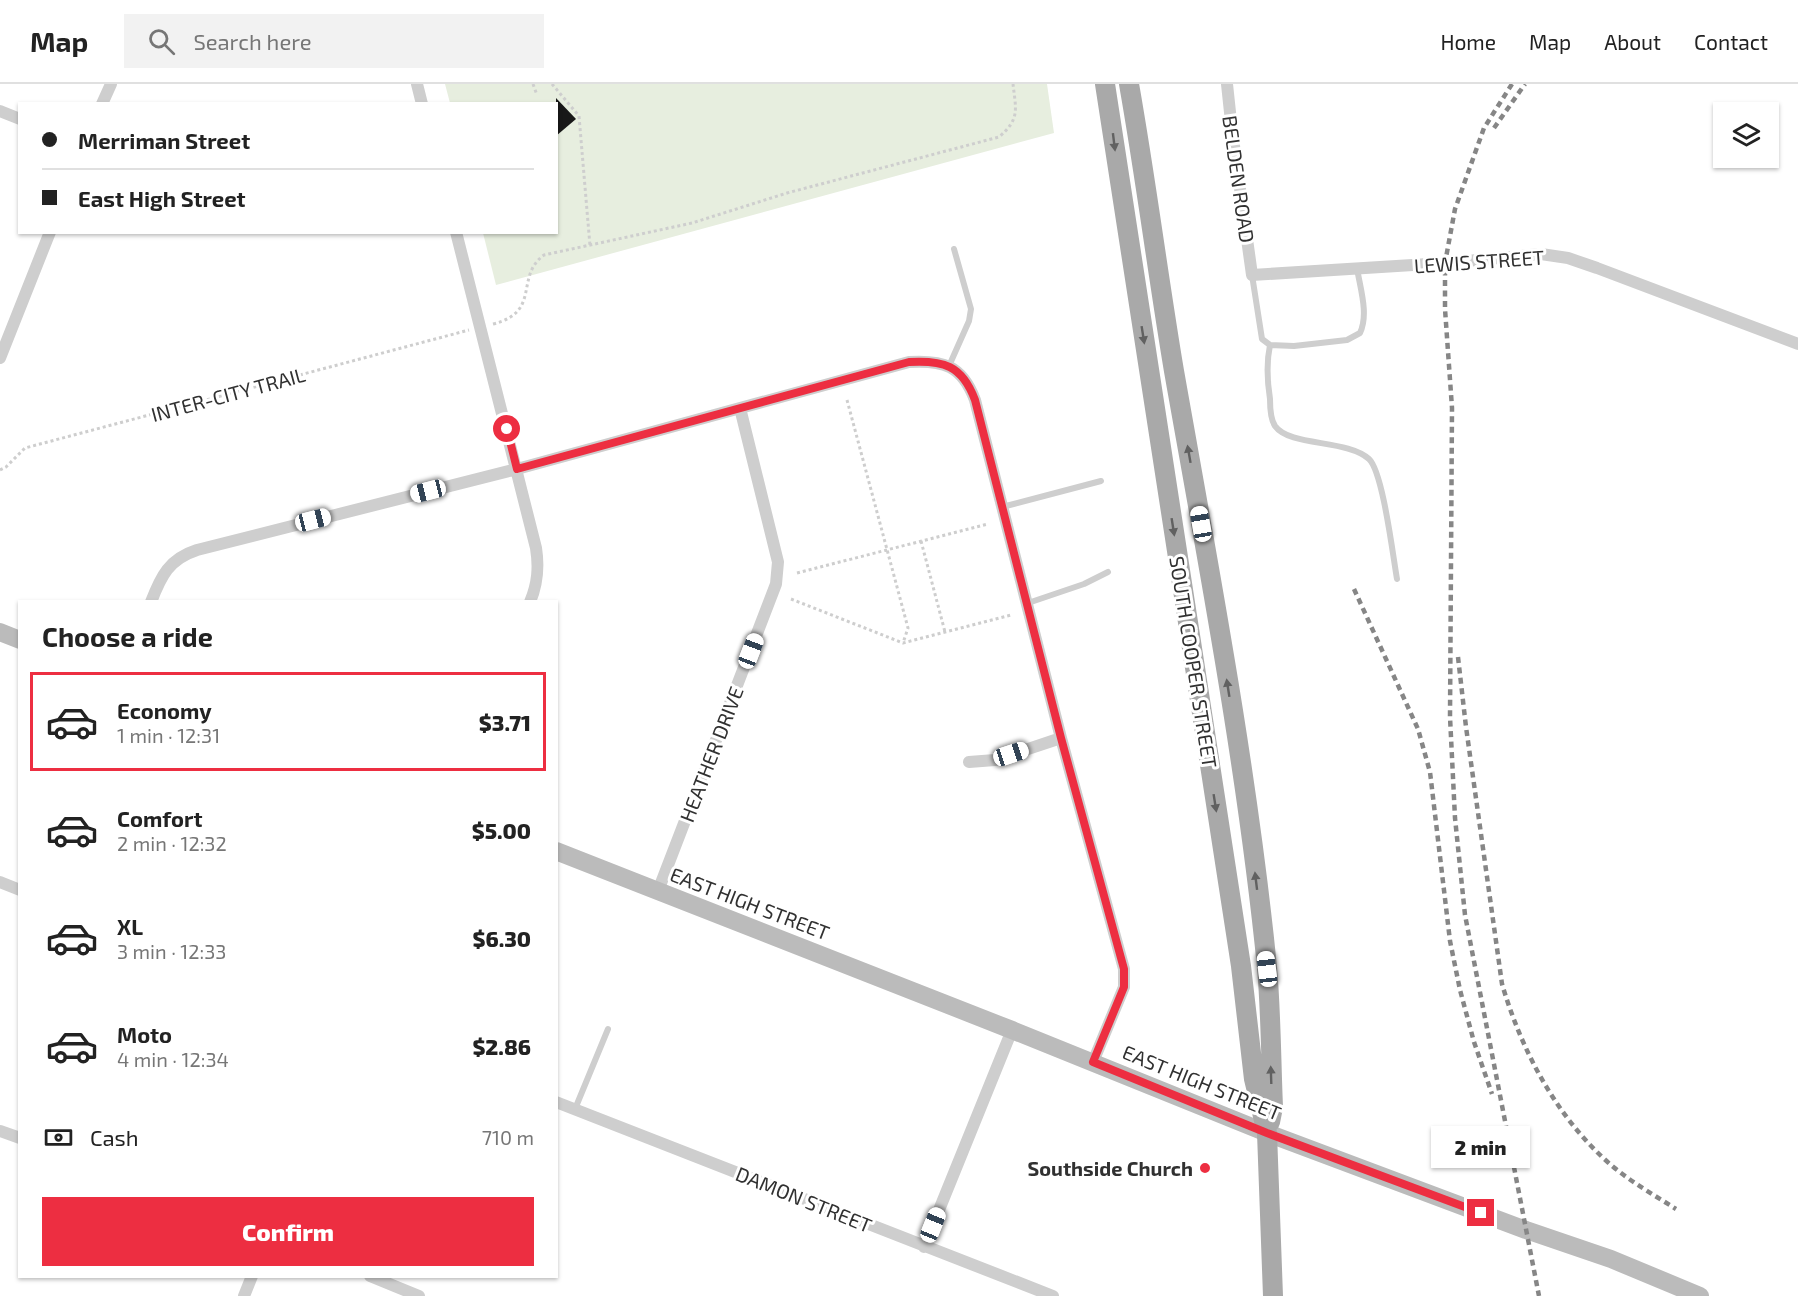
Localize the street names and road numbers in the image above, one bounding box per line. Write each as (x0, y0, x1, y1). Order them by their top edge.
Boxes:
street label: BELDEN ROAD (1218, 114, 1260, 244)
street label: LEWIS STREET (1413, 244, 1545, 278)
street label: INTER-CITY TRAIL (148, 362, 308, 426)
street label: SOUTH COOPER STREET (1165, 554, 1223, 770)
street label: HEATHER DRIVE (674, 683, 748, 825)
street label: EAST HIGH STREET (667, 862, 833, 945)
street label: EAST HIGH STREET (1119, 1039, 1285, 1125)
street label: DAMON STREET (733, 1161, 876, 1237)

